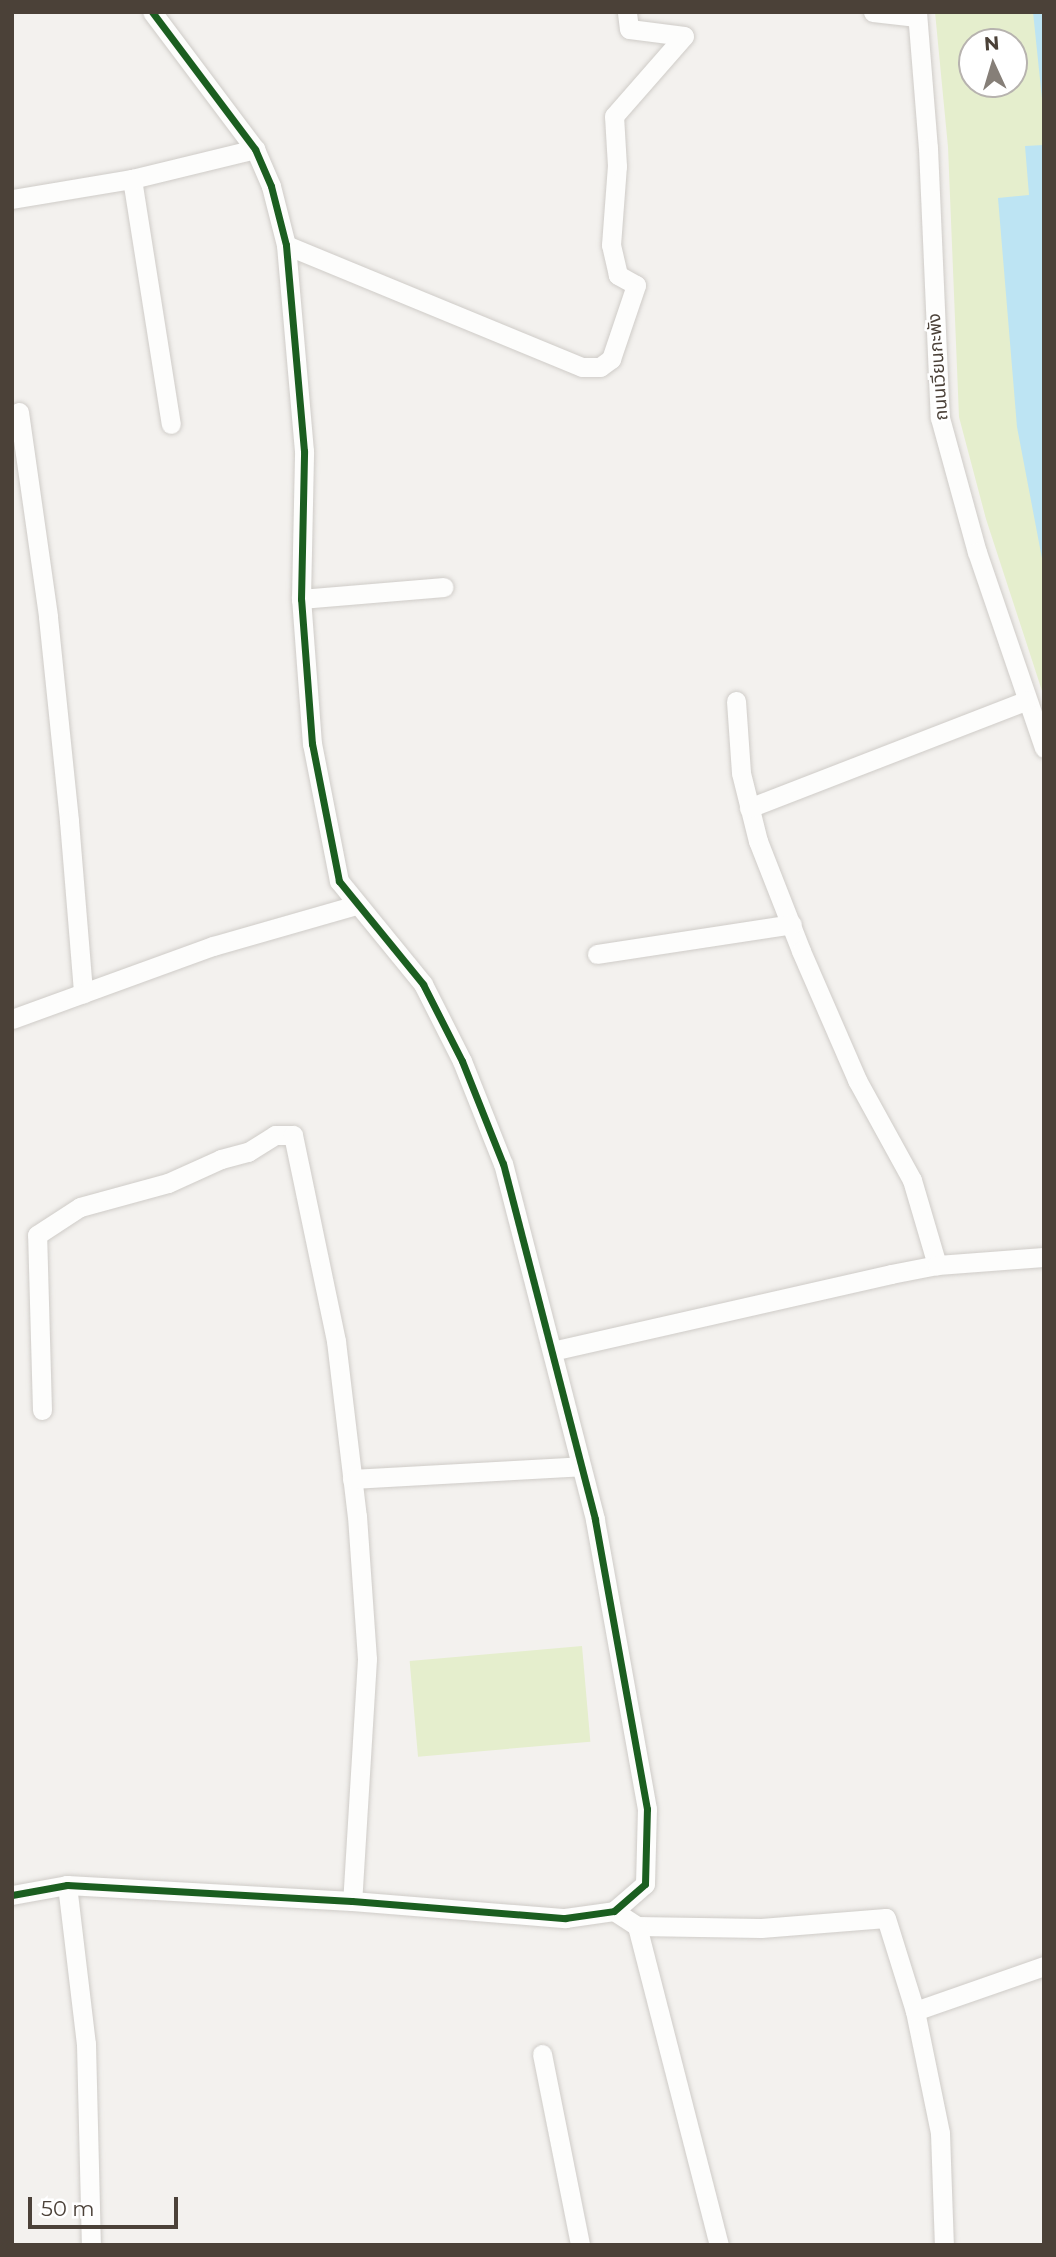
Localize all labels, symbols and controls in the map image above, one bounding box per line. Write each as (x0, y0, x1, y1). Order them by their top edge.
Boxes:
north arrow (958, 28, 1028, 98)
text: N (983, 32, 1000, 56)
street label: ถนนเวียนกะพัง (923, 313, 953, 421)
scale bar (32, 2184, 182, 2228)
text: 50 m (41, 2196, 95, 2221)

